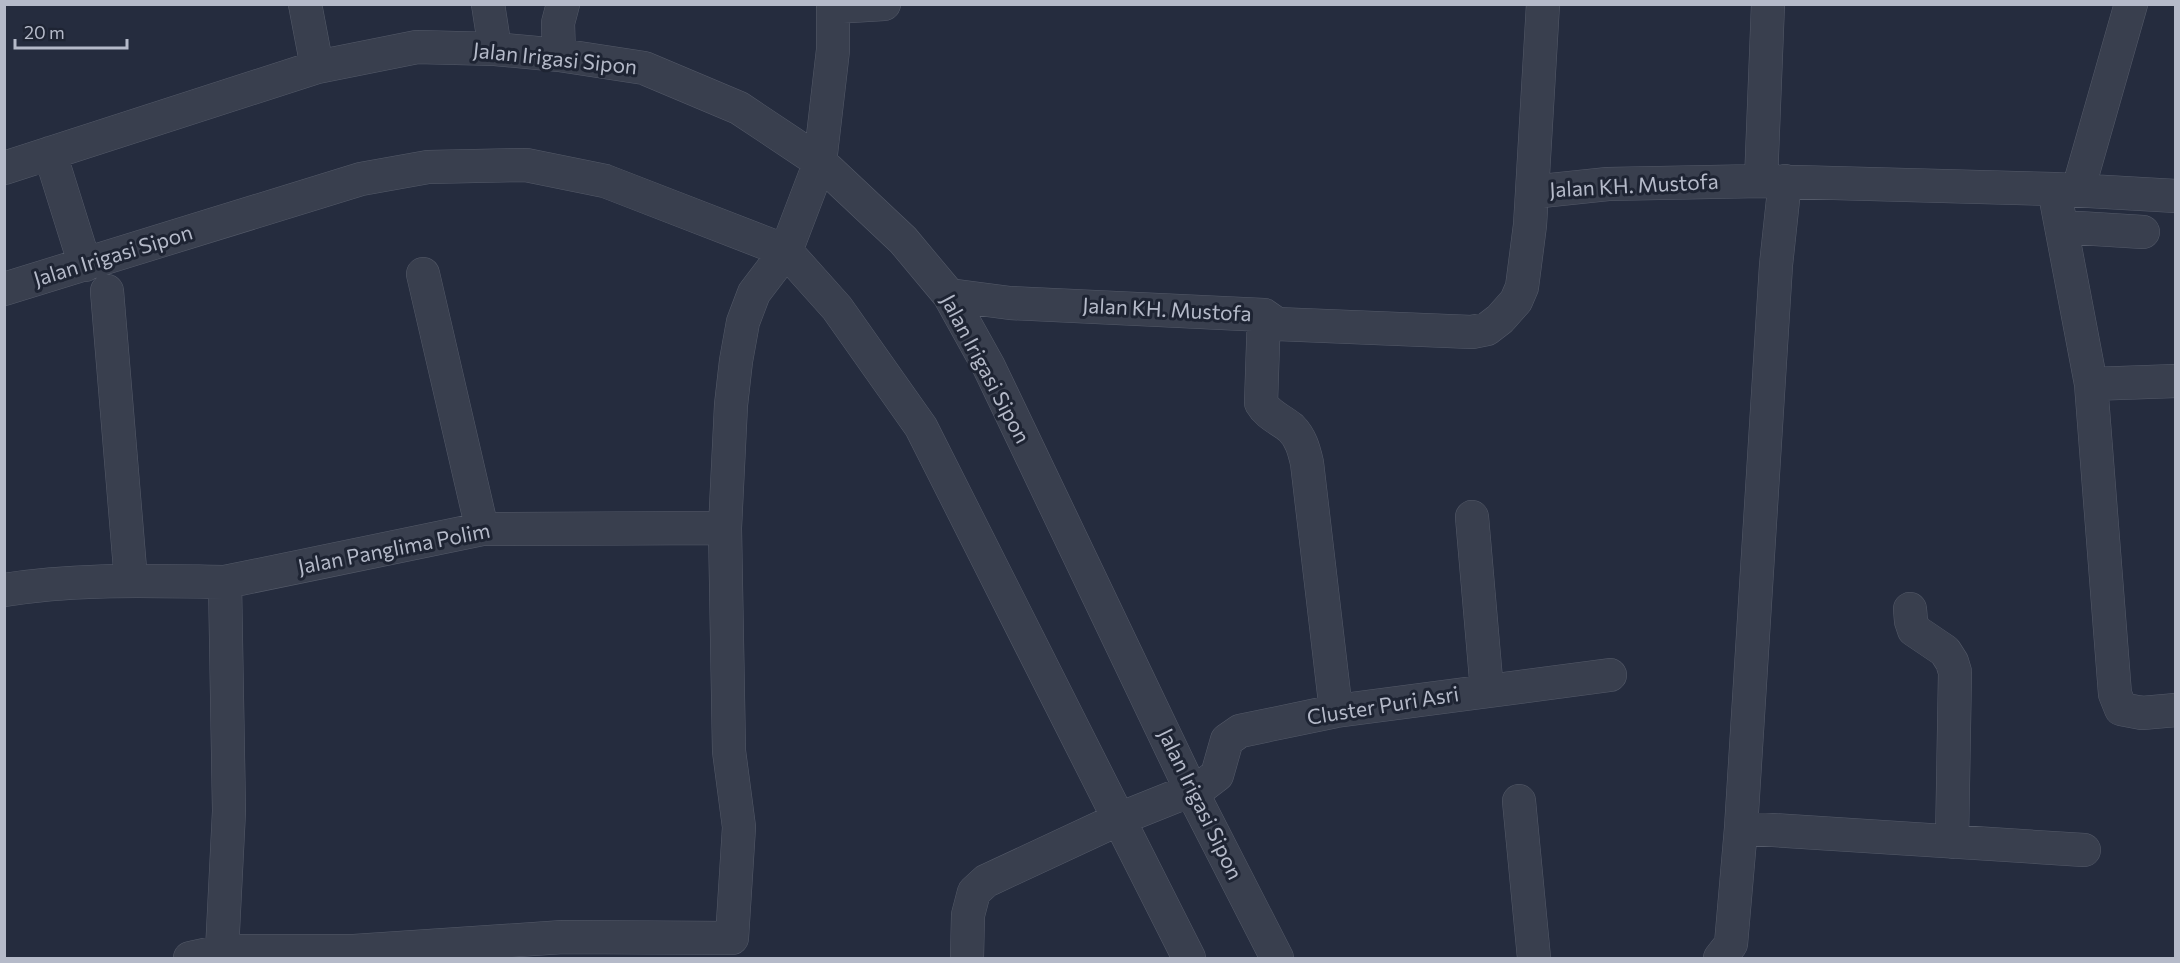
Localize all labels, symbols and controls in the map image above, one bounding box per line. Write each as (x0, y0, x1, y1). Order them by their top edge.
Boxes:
scale bar (15, 12, 128, 50)
text: 20 m (24, 21, 65, 43)
street label: Jalan Irigasi Sipon (472, 36, 639, 79)
street label: Jalan KH. Mustofa (1549, 168, 1719, 201)
street label: Jalan Irigasi Sipon (30, 218, 195, 291)
street label: Jalan Irigasi Sipon (937, 290, 1036, 447)
street label: Jalan KH. Mustofa (1082, 292, 1252, 325)
street label: Jalan Panglima Polim (295, 517, 492, 578)
street label: Cluster Puri Asri (1305, 680, 1460, 729)
street label: Jalan Irigasi Sipon (1154, 724, 1249, 883)

